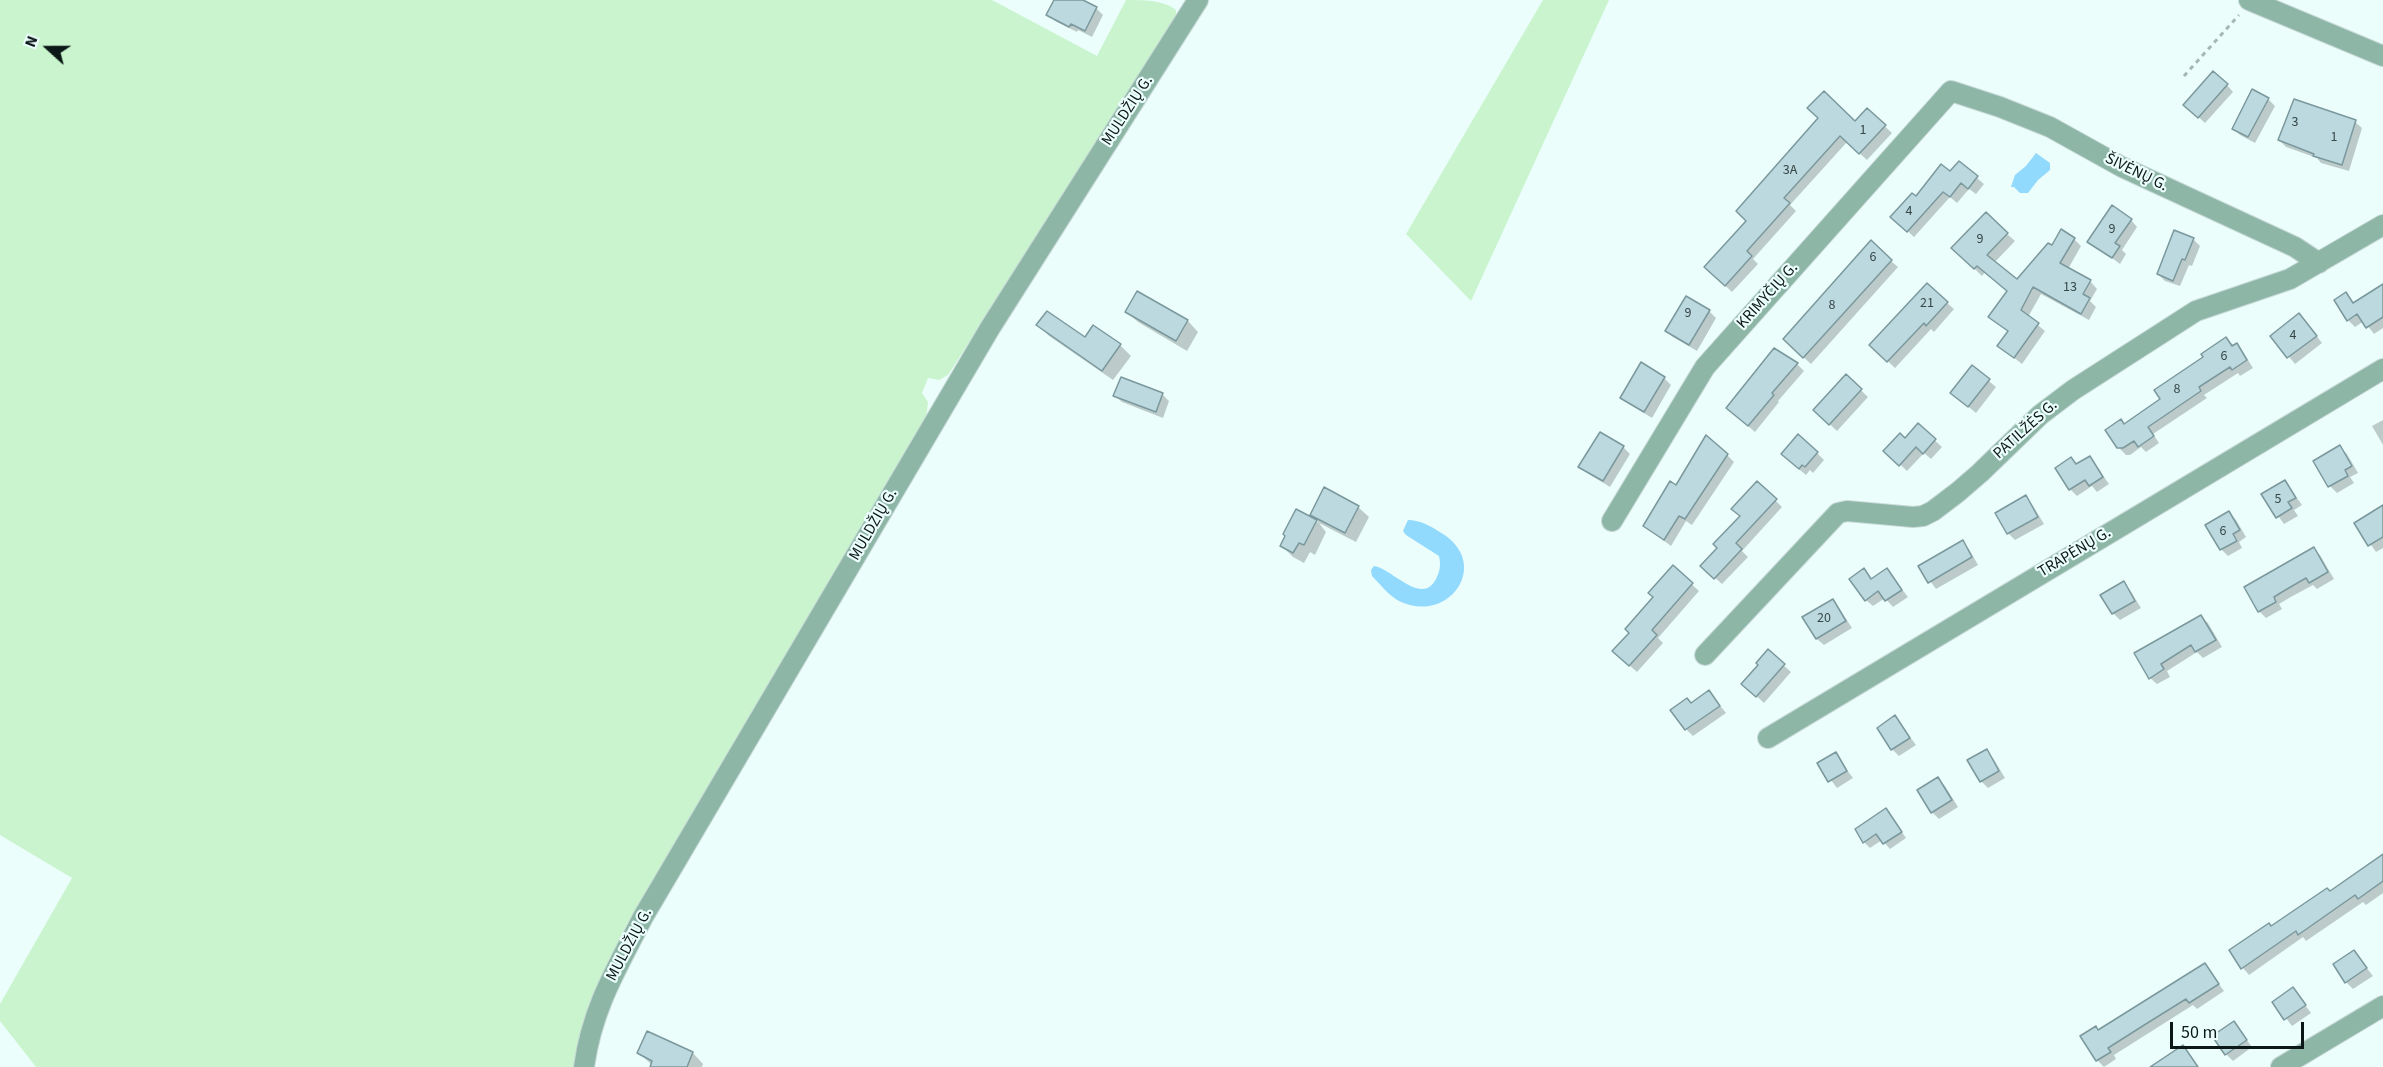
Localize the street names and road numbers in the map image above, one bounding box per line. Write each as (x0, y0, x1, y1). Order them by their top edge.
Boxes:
street label: MULDŽIŲ G. (1098, 72, 1158, 150)
street label: ŠIVĖNŲ G. (2102, 150, 2170, 196)
street label: KRIMYČIŲ G. (1733, 259, 1803, 333)
street label: PATILŽĖS G. (1990, 396, 2062, 464)
street label: MULDŽIŲ G. (846, 486, 902, 564)
street label: TRAPĖNŲ G. (2035, 524, 2115, 582)
street label: MULDŽIŲ G. (603, 905, 657, 985)

